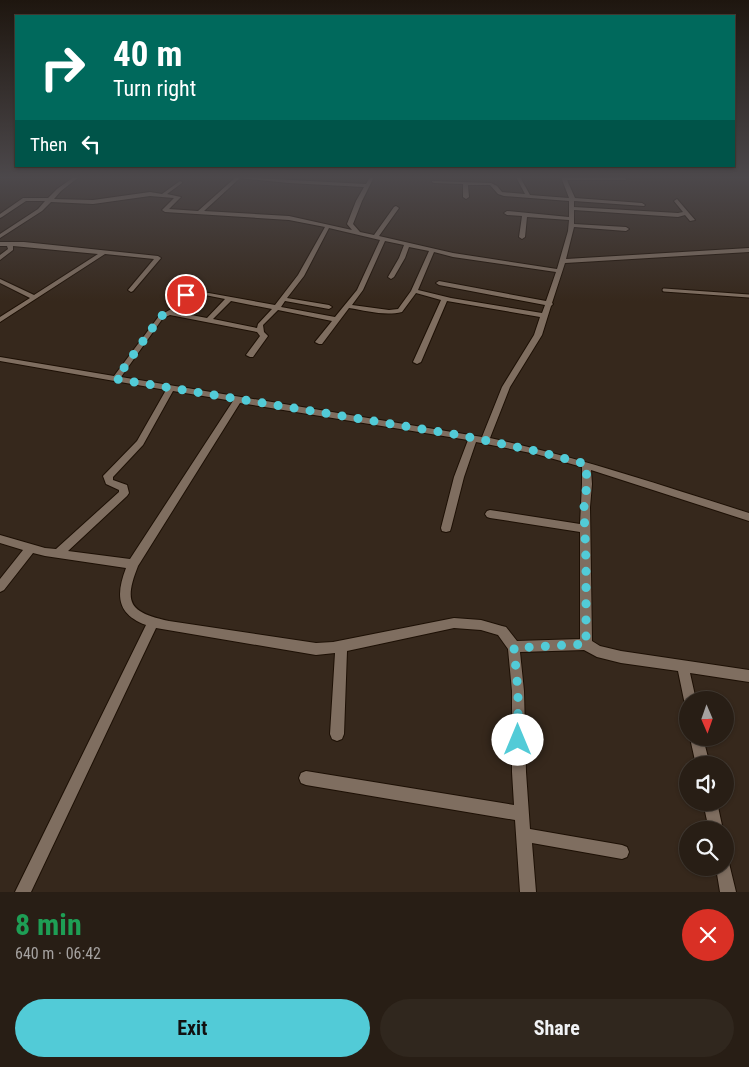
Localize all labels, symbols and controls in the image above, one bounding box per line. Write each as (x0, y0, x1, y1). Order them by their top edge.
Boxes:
text: 40 m (113, 34, 182, 75)
icon: right (30, 35, 95, 100)
text: Turn right (113, 76, 196, 101)
icon: left (77, 130, 105, 158)
text: Then (30, 133, 67, 156)
pin (165, 274, 207, 316)
icon: arrive (172, 281, 200, 309)
north arrow (679, 691, 734, 746)
map controls (679, 691, 734, 876)
position arrow (491, 713, 543, 765)
button: sound (679, 756, 734, 811)
button: search (679, 821, 734, 876)
text: 8 min (15, 907, 82, 942)
button: close (682, 909, 734, 961)
text: 640 m · 06:42 (15, 944, 101, 963)
button: Exit (15, 999, 370, 1057)
button: Share (380, 999, 734, 1057)

